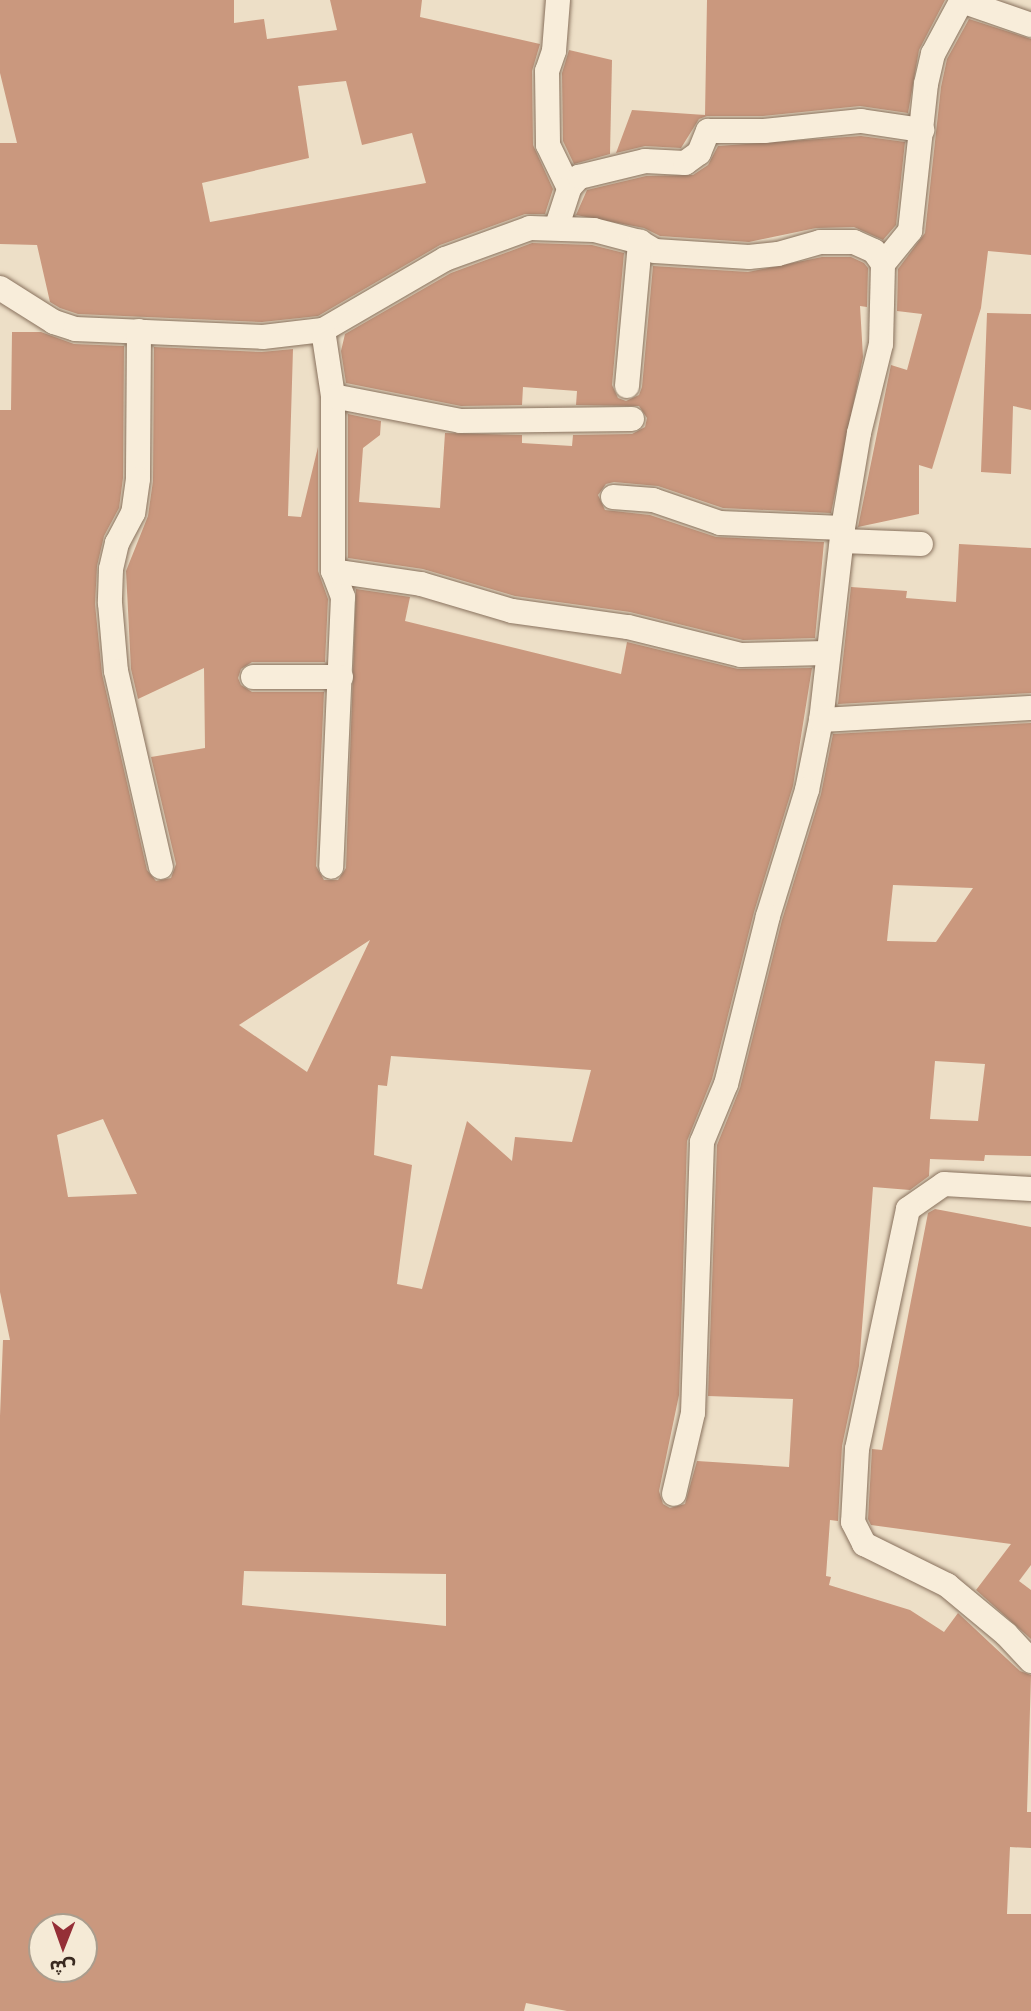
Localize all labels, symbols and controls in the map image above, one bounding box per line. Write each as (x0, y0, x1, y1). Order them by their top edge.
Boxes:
north arrow (28, 1913, 98, 1983)
text: ش (49, 1956, 76, 1979)

